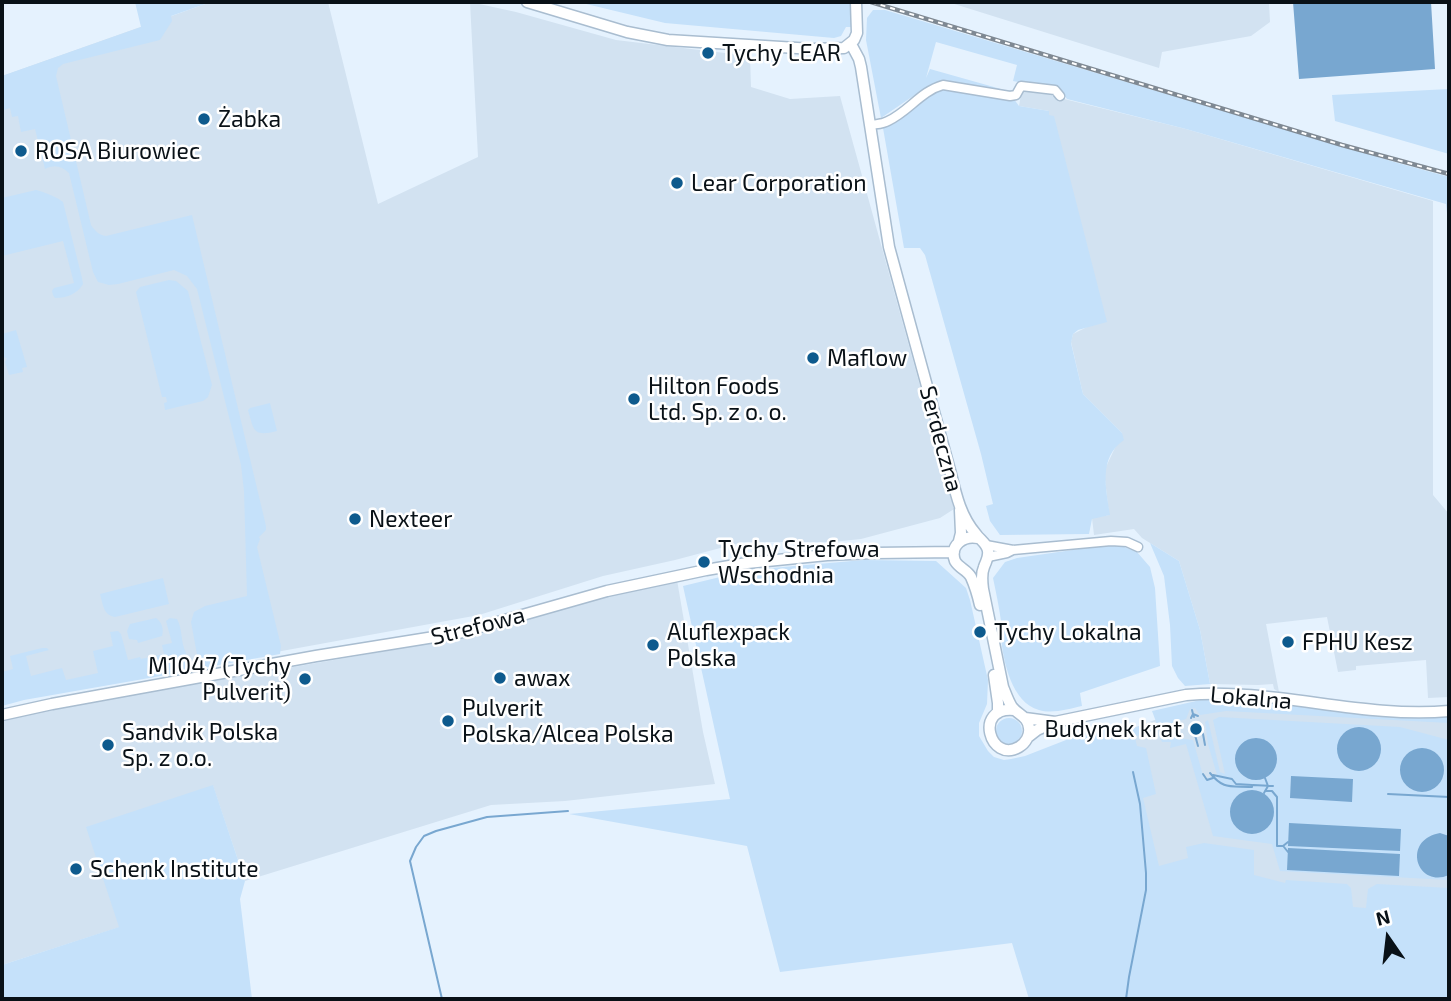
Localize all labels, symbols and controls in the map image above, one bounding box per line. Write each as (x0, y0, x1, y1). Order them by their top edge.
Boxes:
place label: Tychy LEAR (722, 39, 841, 67)
marker: Tychy LEAR (700, 45, 716, 61)
place label: Żabka (218, 105, 281, 133)
marker: Żabka (196, 111, 212, 127)
place label: ROSA Biurowiec (35, 137, 200, 165)
marker: ROSA Biurowiec (13, 143, 29, 159)
place label: Lear Corporation (691, 169, 867, 197)
marker: Lear Corporation (669, 175, 685, 191)
place label: Maflow (827, 344, 907, 372)
marker: Maflow (805, 350, 821, 366)
place label: Hilton Foods Ltd. Sp. z o. o. (648, 372, 787, 426)
street label: Serdeczna (914, 383, 968, 495)
marker: Hilton Foods Ltd. Sp. z o. o. (626, 391, 642, 407)
place label: Nexteer (369, 505, 452, 533)
marker: Nexteer (347, 511, 363, 527)
place label: Tychy Strefowa Wschodnia (718, 535, 880, 589)
marker: Tychy Strefowa Wschodnia (696, 554, 712, 570)
street label: Strefowa (428, 601, 528, 651)
place label: Aluflexpack Polska (667, 618, 790, 672)
place label: Tychy Lokalna (994, 618, 1142, 646)
marker: Tychy Lokalna (972, 624, 988, 640)
place label: FPHU Kesz (1302, 628, 1413, 656)
marker: FPHU Kesz (1280, 634, 1296, 650)
marker: Aluflexpack Polska (645, 637, 661, 653)
place label: M1047 (Tychy Pulverit) (148, 652, 291, 706)
place label: awax (514, 664, 570, 692)
marker: awax (492, 670, 508, 686)
marker: M1047 (Tychy Pulverit) (297, 671, 313, 687)
street label: Lokalna (1209, 681, 1293, 715)
place label: Pulverit Polska/Alcea Polska (462, 694, 674, 748)
marker: Pulverit Polska/Alcea Polska (440, 713, 456, 729)
place label: Budynek krat (1044, 715, 1182, 743)
place label: Sandvik Polska Sp. z o.o. (122, 718, 278, 772)
marker: Budynek krat (1188, 721, 1204, 737)
marker: Sandvik Polska Sp. z o.o. (100, 737, 116, 753)
place label: Schenk Institute (90, 855, 259, 883)
marker: Schenk Institute (68, 861, 84, 877)
north arrow (1353, 903, 1423, 973)
text: N (1373, 904, 1392, 930)

